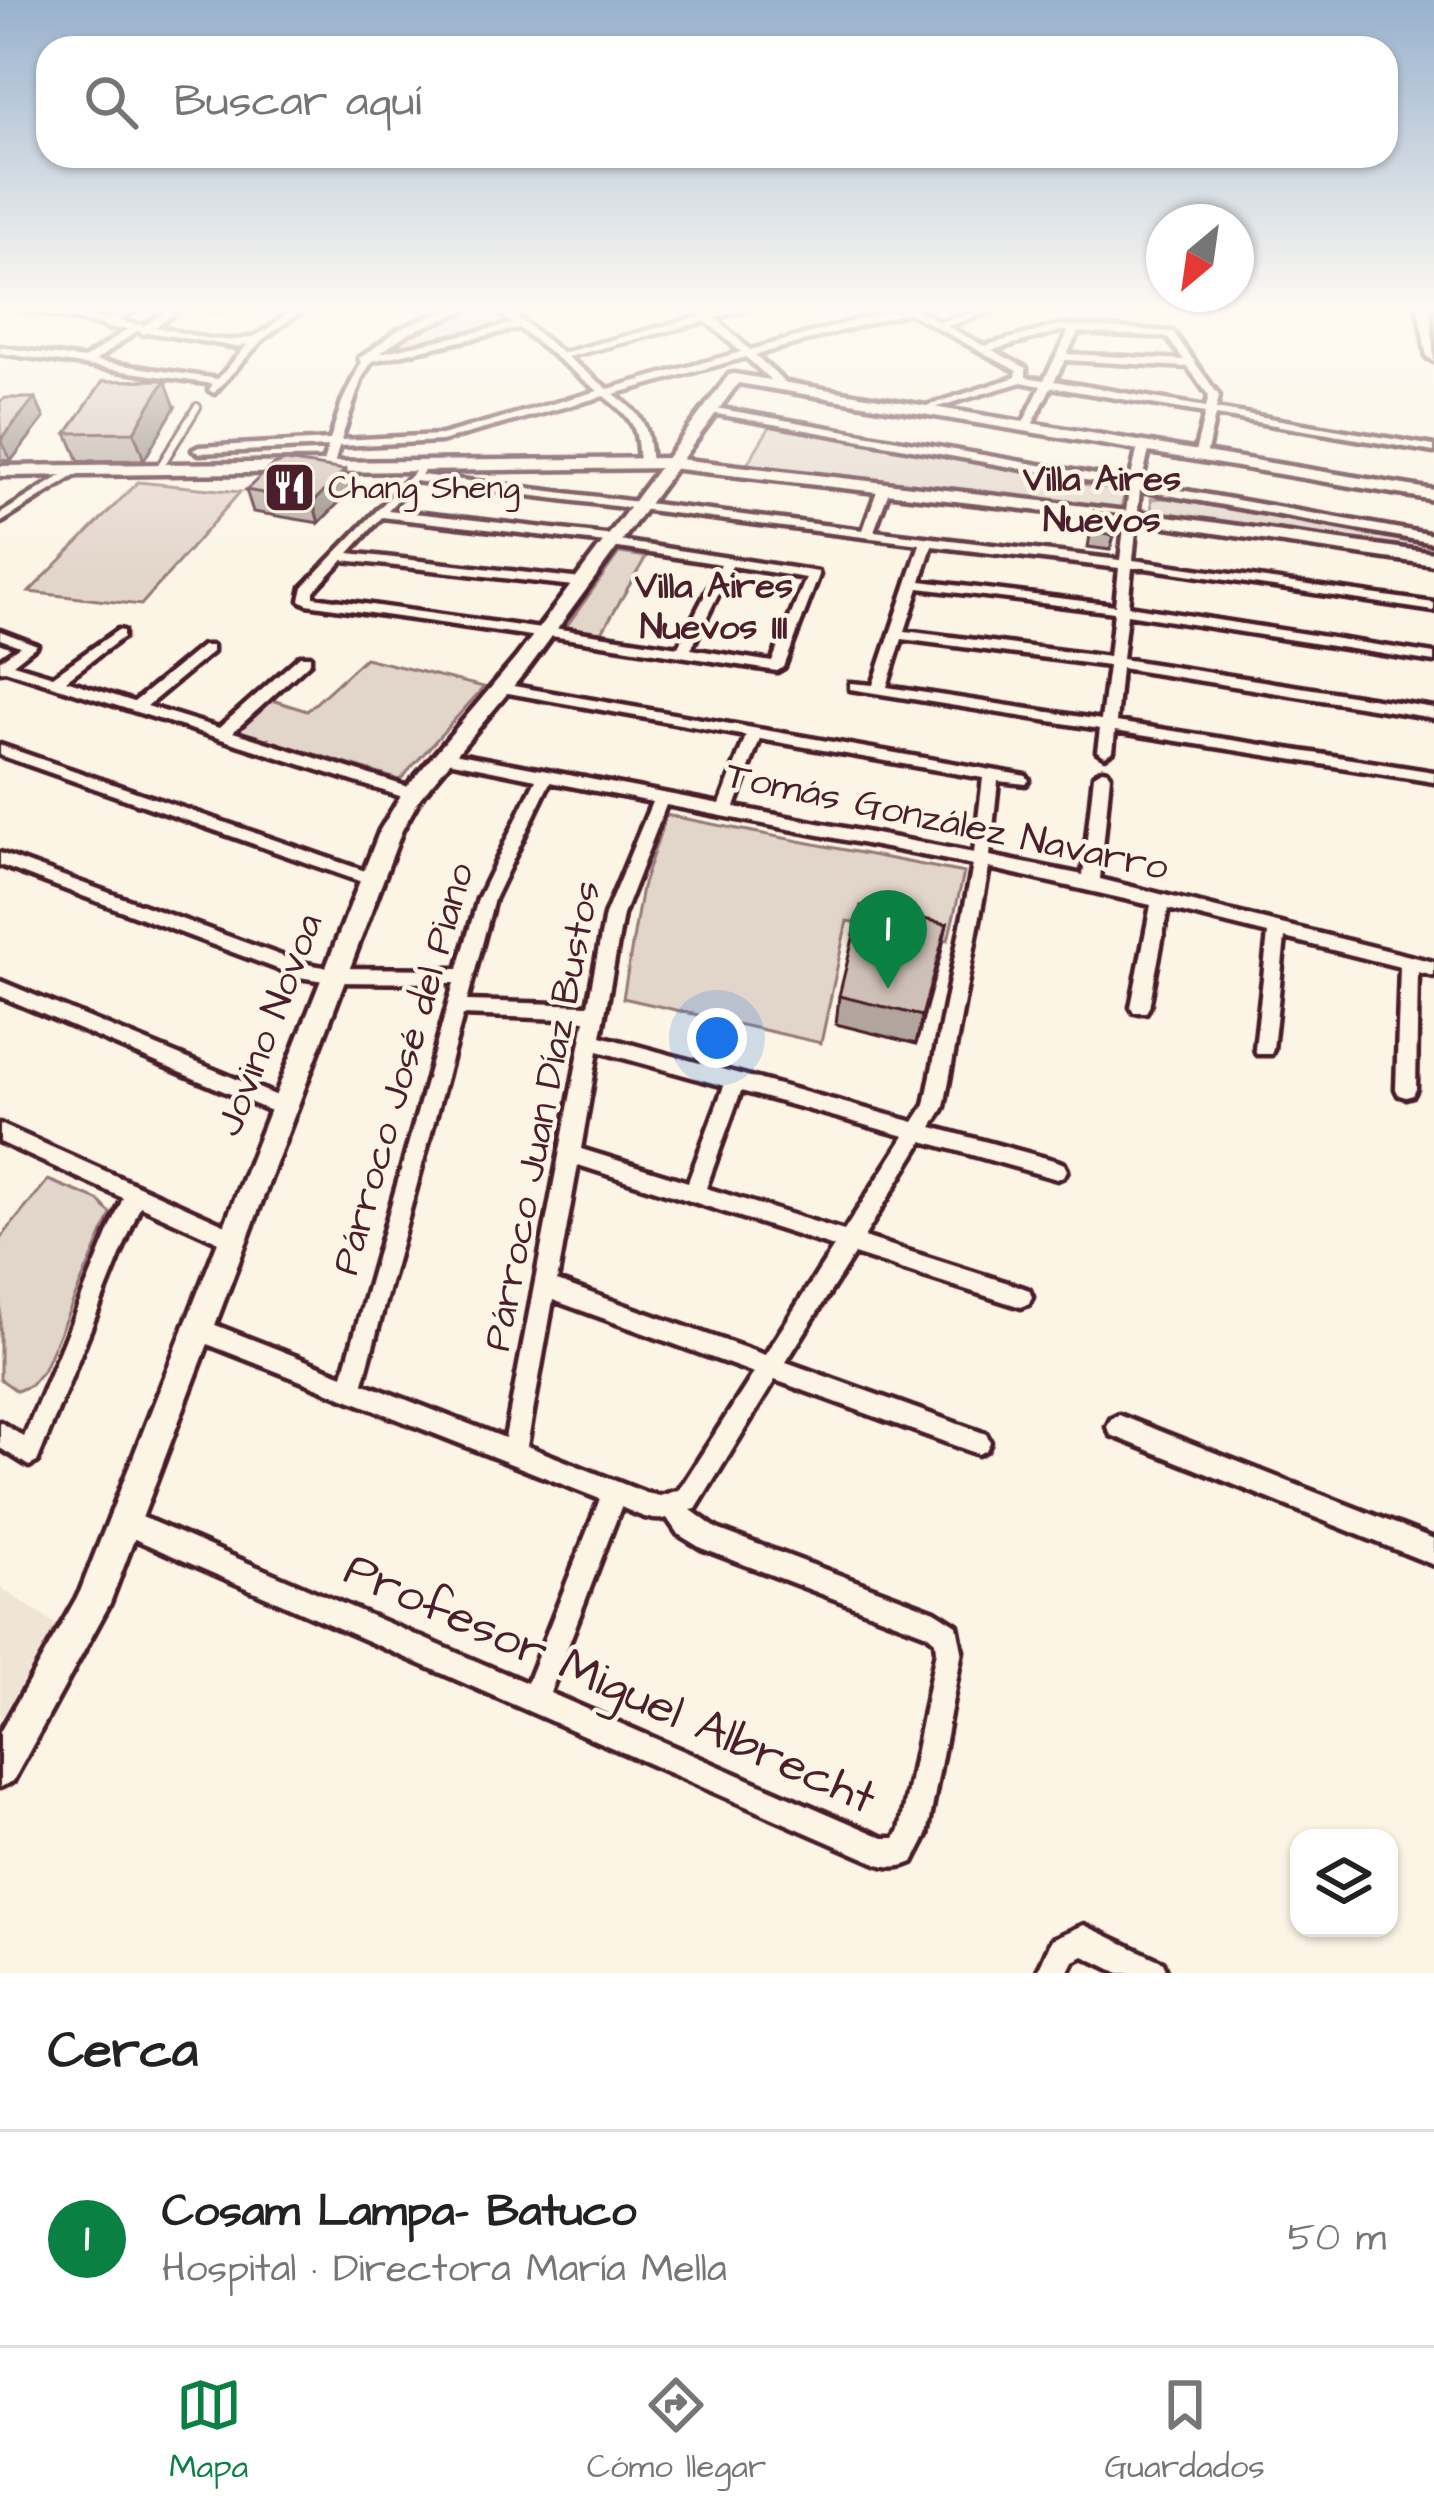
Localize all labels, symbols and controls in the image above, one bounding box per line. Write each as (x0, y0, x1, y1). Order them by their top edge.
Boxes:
search box (36, 36, 1398, 168)
icon: search (78, 69, 144, 135)
text: Buscar aquí (174, 71, 421, 133)
north arrow (1146, 204, 1254, 312)
district label: Villa Aires Nuevos (1022, 454, 1181, 546)
restaurant icon: Chang Sheng (261, 460, 317, 516)
place label: Chang Sheng (328, 465, 520, 513)
district label: Villa Aires Nuevos III (634, 561, 793, 653)
street label: Tomás González Navarro (721, 749, 1173, 895)
street label: Párroco José del Piano (319, 857, 489, 1281)
street label: Párroco Juan Díaz Bustos (471, 876, 615, 1356)
pin: 1 (849, 890, 927, 989)
street label: Jovino Novoa (203, 906, 337, 1144)
your location (687, 1008, 747, 1068)
street label: Profesor Miguel Albrecht (333, 1537, 886, 1832)
map controls (1290, 1829, 1398, 1937)
button: layers (1290, 1829, 1398, 1937)
text: Cerca (48, 2016, 198, 2087)
text: Cosam Lampa- Batuco (162, 2181, 636, 2243)
text: 1 (85, 2212, 90, 2266)
text: 50 m (1288, 2212, 1386, 2266)
text: Hospital · Directora María Mella (162, 2243, 727, 2297)
tab: Mapa (169, 2372, 248, 2490)
tab: Cómo llegar (587, 2372, 766, 2490)
tab: Guardados (1105, 2372, 1265, 2490)

